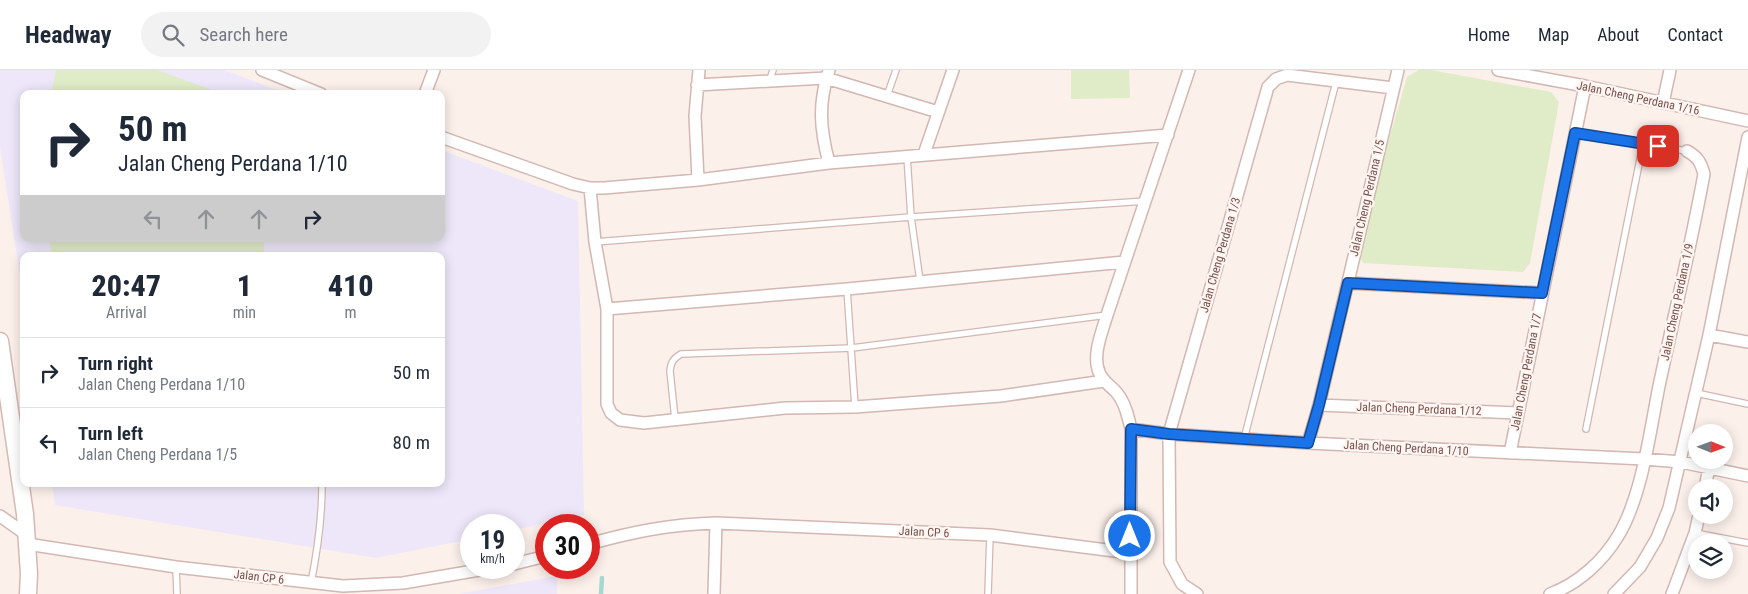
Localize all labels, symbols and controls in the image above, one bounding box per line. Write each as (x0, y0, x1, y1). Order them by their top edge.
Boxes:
search box (141, 12, 491, 57)
text: Headway (25, 21, 111, 49)
icon: search (159, 21, 187, 49)
text: Search here (199, 23, 288, 46)
text: Home (1468, 24, 1510, 45)
text: Map (1538, 24, 1569, 45)
text: About (1597, 24, 1639, 45)
text: Contact (1667, 24, 1723, 45)
street label: Jalan Cheng Perdana 1/16 (1575, 78, 1701, 118)
text: 50 m (118, 109, 187, 150)
icon: right (35, 110, 100, 175)
pin (1637, 125, 1679, 167)
icon: arrive (1644, 132, 1672, 160)
street label: Jalan Cheng Perdana 1/5 (1347, 138, 1387, 258)
text: Jalan Cheng Perdana 1/10 (118, 151, 348, 176)
street label: Jalan Cheng Perdana 1/3 (1197, 196, 1243, 314)
icon: left (139, 205, 167, 233)
icon: ahead (192, 205, 220, 233)
icon: ahead (245, 205, 273, 233)
icon: right (298, 205, 326, 233)
street label: Jalan Cheng Perdana 1/9 (1658, 242, 1696, 362)
text: 20:47 (92, 268, 161, 303)
text: 1 (237, 268, 252, 303)
text: 410 (328, 268, 373, 303)
text: Arrival (106, 303, 147, 322)
text: min (233, 303, 256, 322)
text: m (345, 303, 357, 322)
street label: Jalan Cheng Perdana 1/7 (1508, 312, 1544, 432)
text: Turn right (78, 352, 153, 375)
icon: right (35, 359, 63, 387)
text: 50 m (393, 361, 430, 384)
text: Jalan Cheng Perdana 1/10 (78, 375, 245, 394)
street label: Jalan Cheng Perdana 1/12 (1356, 400, 1482, 418)
text: Turn left (78, 422, 143, 445)
north arrow (1688, 424, 1732, 469)
map controls (1688, 424, 1733, 579)
icon: left (35, 429, 63, 457)
text: 80 m (393, 431, 430, 454)
street label: Jalan Cheng Perdana 1/10 (1343, 438, 1469, 458)
text: Jalan Cheng Perdana 1/5 (78, 445, 237, 464)
button: sound (1688, 479, 1733, 524)
position arrow (1103, 509, 1155, 561)
speed limit sign: 30 (535, 514, 600, 579)
street label: Jalan CP 6 (898, 524, 950, 540)
text: 19 (480, 526, 505, 555)
button: layers (1688, 534, 1733, 579)
text: km/h (480, 552, 505, 566)
street label: Jalan CP 6 (233, 567, 285, 587)

